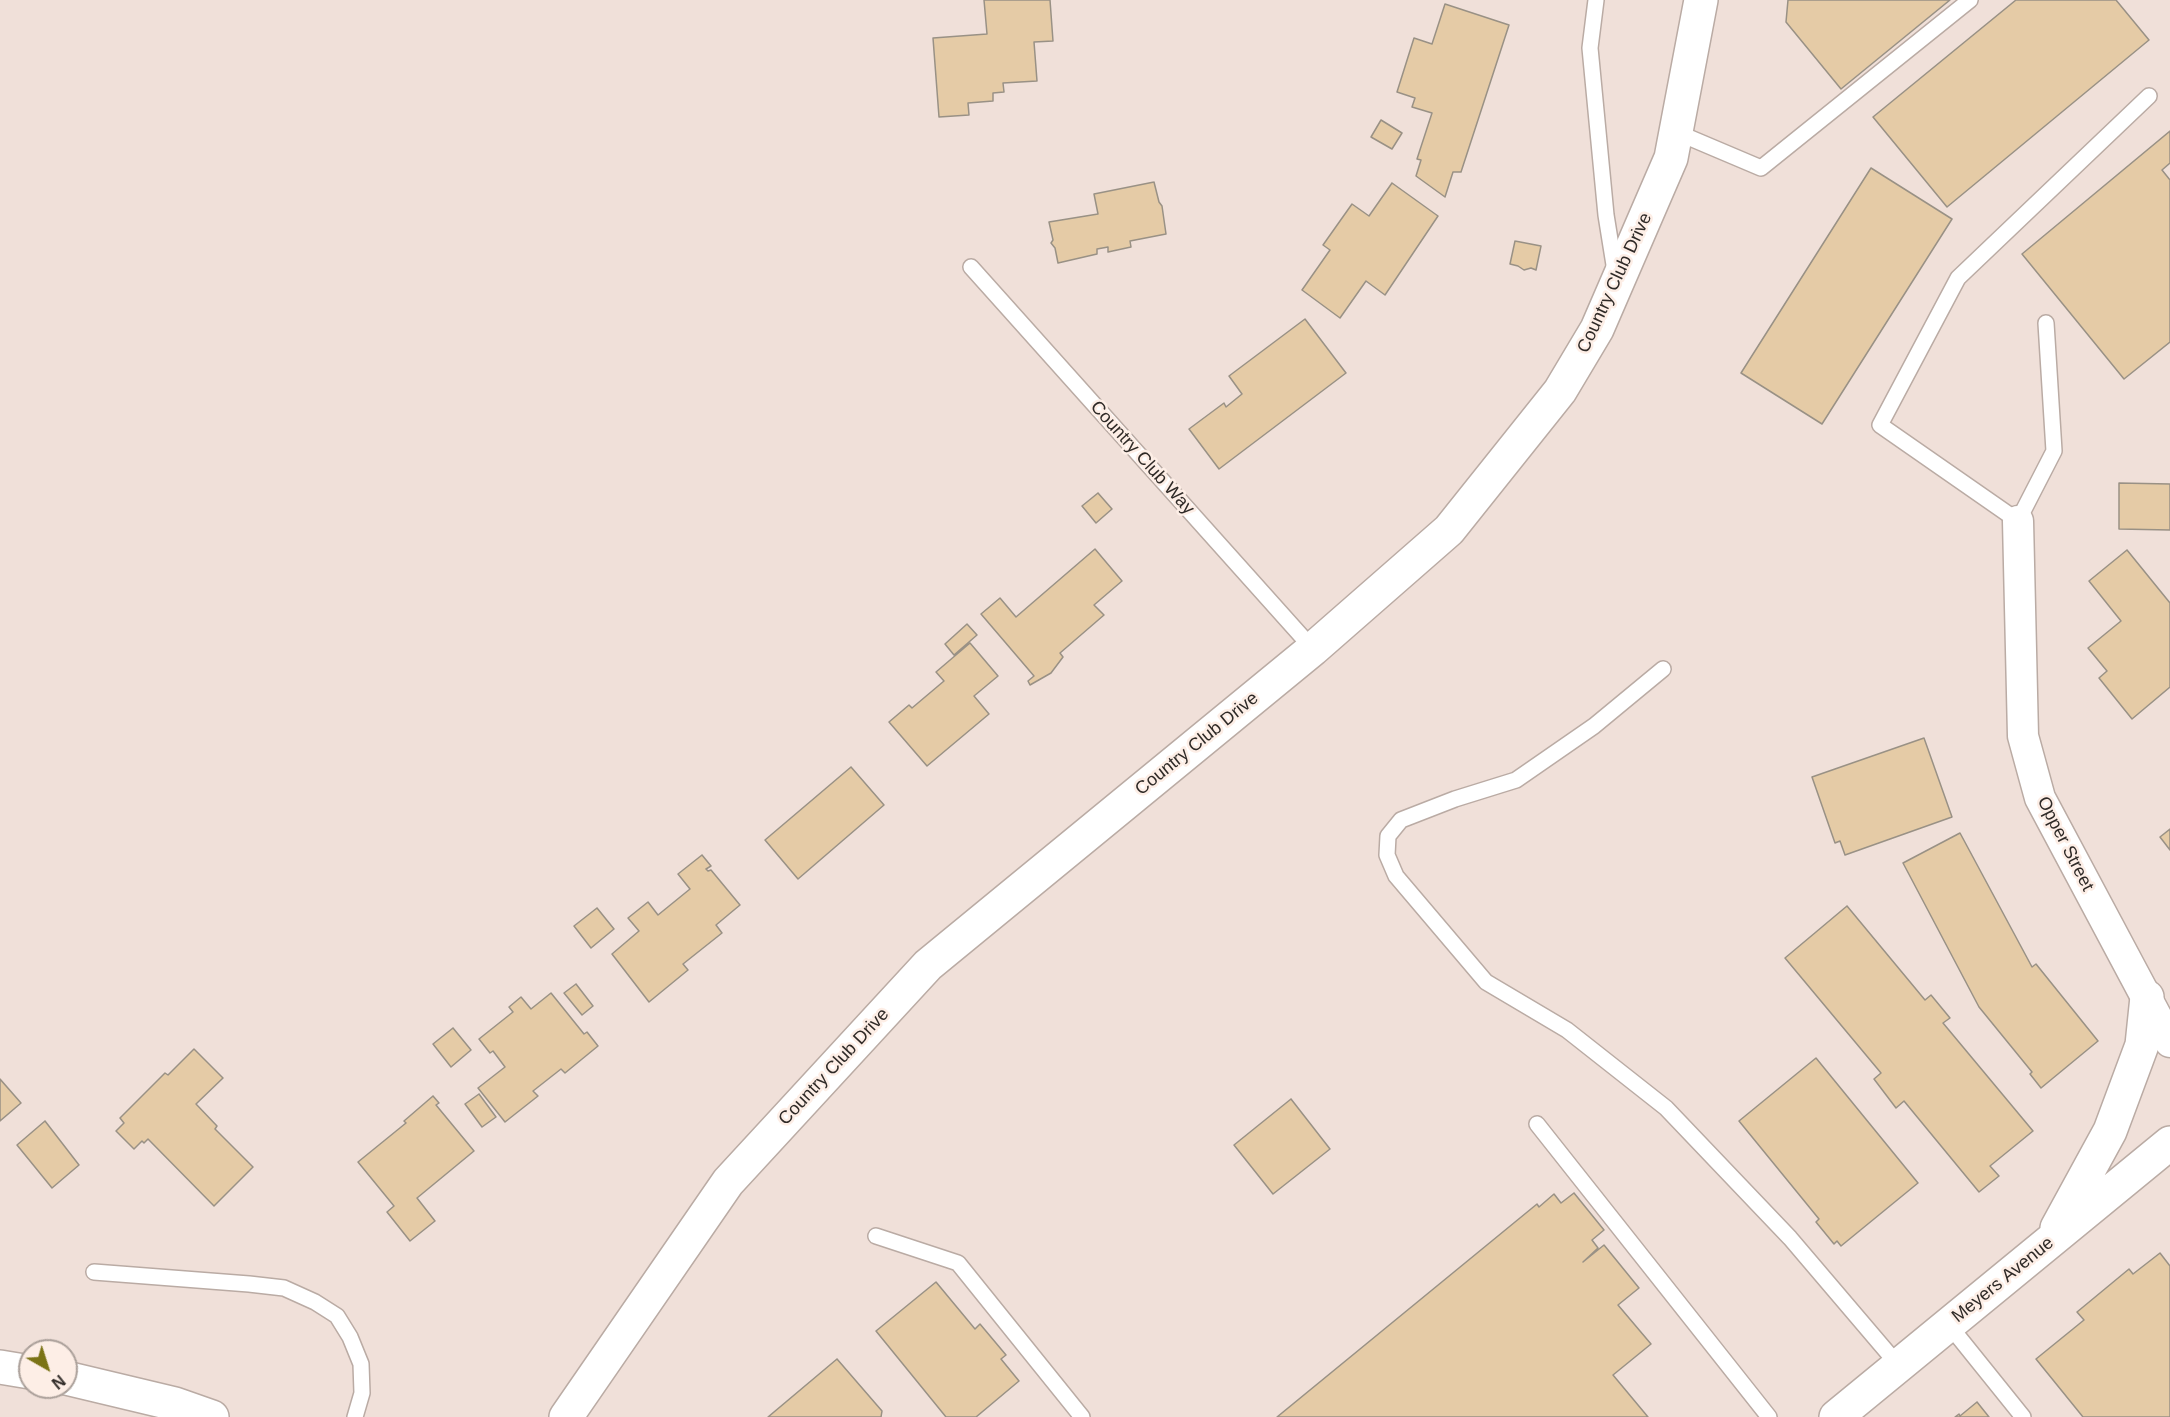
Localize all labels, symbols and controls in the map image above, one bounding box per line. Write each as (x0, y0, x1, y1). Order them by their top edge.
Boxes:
street label: Country Club Drive (1573, 210, 1657, 356)
street label: Country Club Way (1085, 397, 1199, 519)
street label: Country Club Drive (1131, 688, 1263, 800)
street label: Opper Street (2032, 793, 2098, 895)
street label: Country Club Drive (774, 1004, 894, 1130)
street label: Meyers Avenue (1948, 1232, 2058, 1328)
north arrow (18, 1339, 78, 1399)
text: N (49, 1372, 68, 1392)

